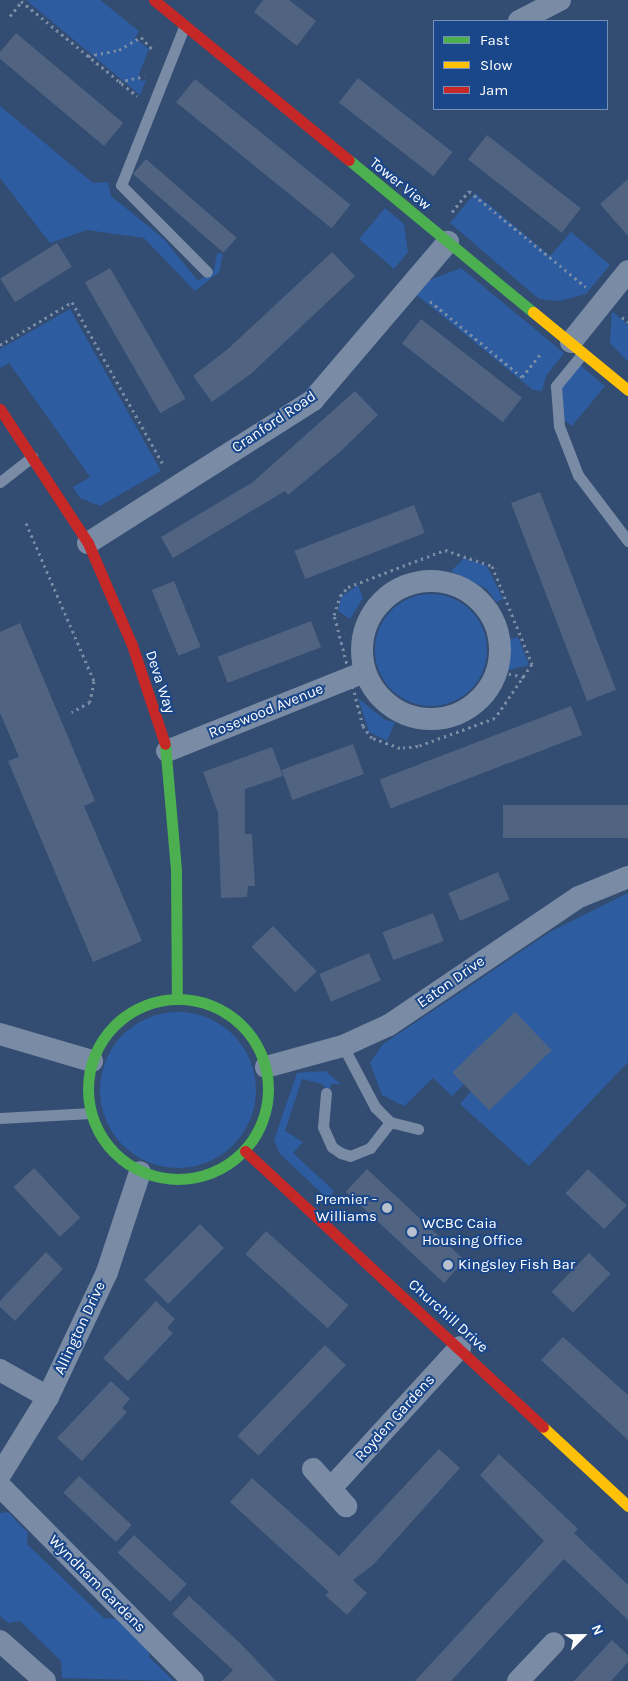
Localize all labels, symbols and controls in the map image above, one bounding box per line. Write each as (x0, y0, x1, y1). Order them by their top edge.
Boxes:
legend (433, 20, 608, 110)
text: Fast (480, 31, 509, 49)
text: Slow (480, 56, 512, 74)
text: Jam (480, 81, 508, 99)
street label: Tower View (366, 154, 434, 214)
street label: Cranford Road (228, 387, 320, 457)
street label: Deva Way (141, 648, 179, 716)
street label: Rosewood Avenue (206, 680, 326, 742)
street label: Eaton Drive (414, 952, 488, 1012)
place label: Premier - Williams (315, 1190, 377, 1225)
marker: Premier - Williams (381, 1202, 393, 1214)
place label: WCBC Caia Housing Office (422, 1214, 523, 1249)
marker: WCBC Caia Housing Office (406, 1226, 418, 1238)
place label: Kingsley Fish Bar (458, 1256, 575, 1274)
marker: Kingsley Fish Bar (442, 1259, 454, 1271)
street label: Churchill Drive (404, 1276, 492, 1356)
street label: Allington Drive (51, 1279, 109, 1377)
street label: Royden Gardens (351, 1371, 439, 1465)
street label: Wyndham Gardens (45, 1532, 149, 1636)
north arrow (558, 1611, 608, 1661)
text: N (587, 1622, 607, 1638)

